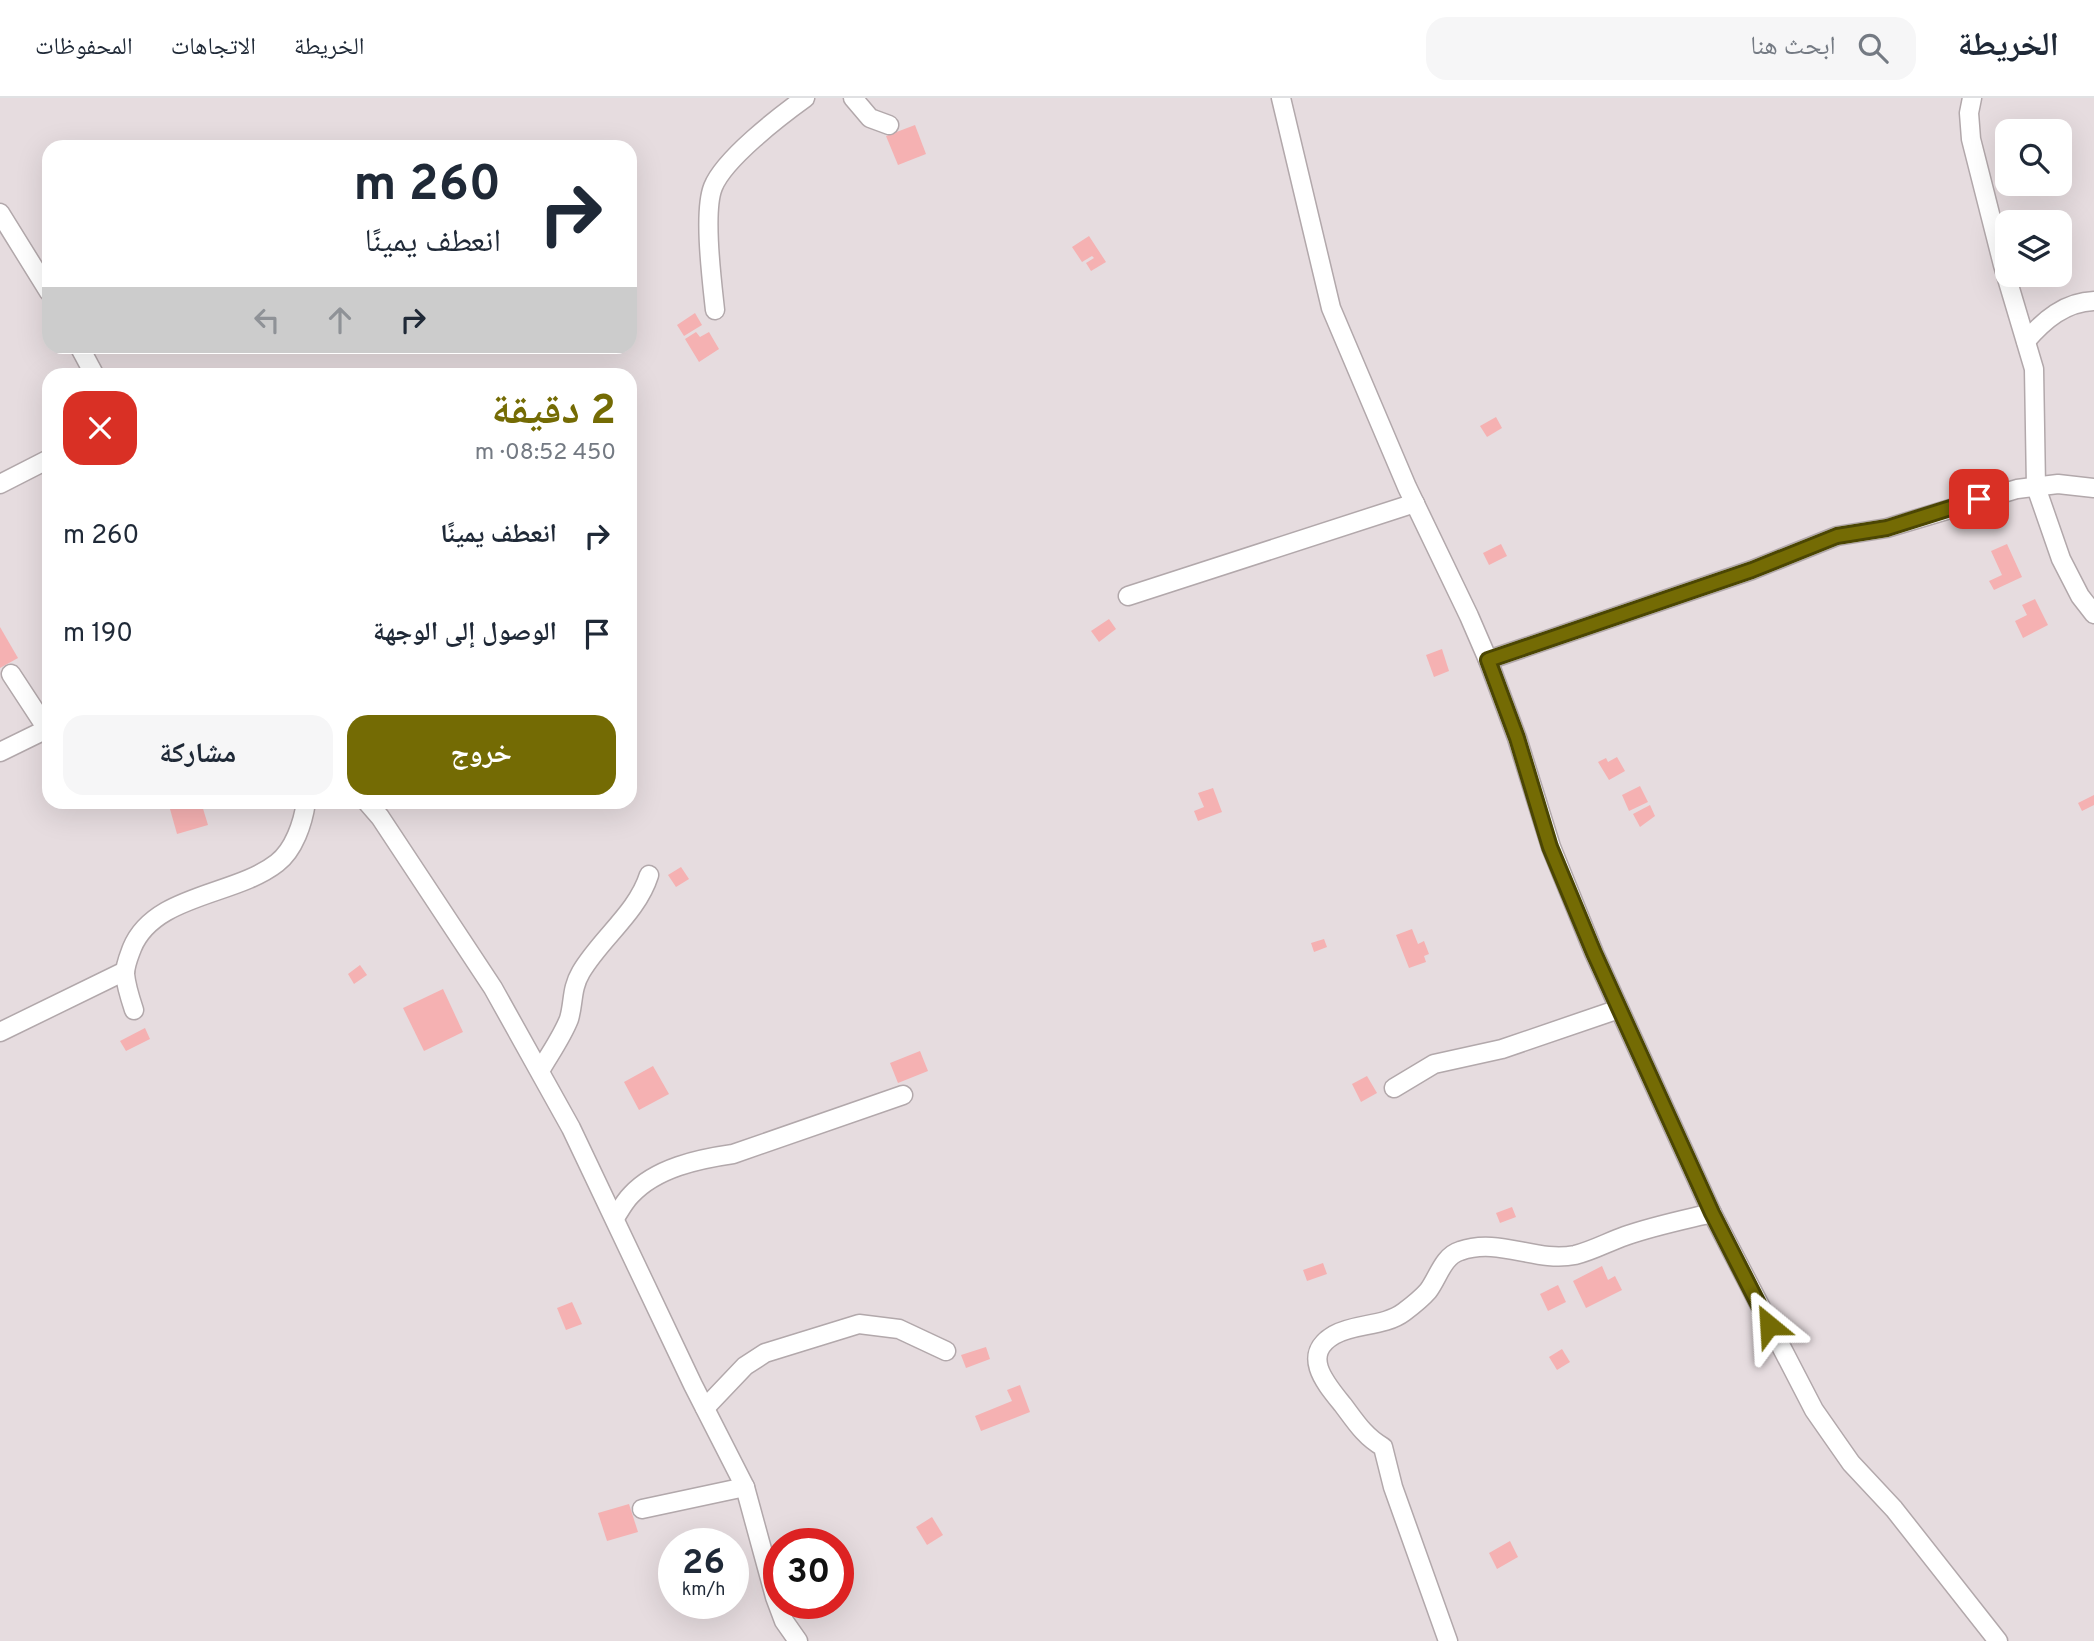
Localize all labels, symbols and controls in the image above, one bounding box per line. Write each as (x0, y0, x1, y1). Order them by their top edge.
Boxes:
search box (1426, 17, 1916, 80)
text: الخريطة (1958, 26, 2059, 68)
icon: search (1854, 29, 1892, 67)
text: ابحث هنا (1750, 31, 1836, 64)
text: المحفوظات (35, 33, 133, 63)
text: الاتجاهات (171, 33, 256, 63)
text: الخريطة (294, 33, 365, 63)
map controls (1995, 119, 2072, 287)
button: search (1995, 119, 2072, 196)
text: 260 m (354, 156, 501, 218)
icon: right (525, 168, 616, 259)
button: layers (1995, 210, 2072, 287)
text: انعطف يمينًا (364, 223, 501, 263)
icon: left (248, 301, 286, 339)
icon: ahead (321, 301, 359, 339)
icon: right (394, 301, 432, 339)
text: 2 دقيقة (492, 386, 616, 439)
button: close (63, 391, 137, 465)
text: 450 m · 08:52 (475, 439, 616, 468)
pin (1949, 469, 2009, 529)
icon: arrive (1960, 480, 1998, 518)
icon: right (578, 517, 616, 555)
text: انعطف يمينًا (440, 519, 557, 552)
text: 260 m (63, 520, 139, 553)
icon: arrive (578, 615, 616, 653)
text: الوصول إلى الوجهة (373, 617, 557, 650)
text: 190 m (63, 618, 133, 651)
button: مشاركة (63, 715, 333, 795)
button: خروج (347, 715, 616, 795)
position arrow (1732, 1288, 1806, 1362)
speed limit sign: 30 (763, 1528, 854, 1619)
text: 26 (682, 1542, 725, 1586)
text: km/h (682, 1579, 725, 1602)

